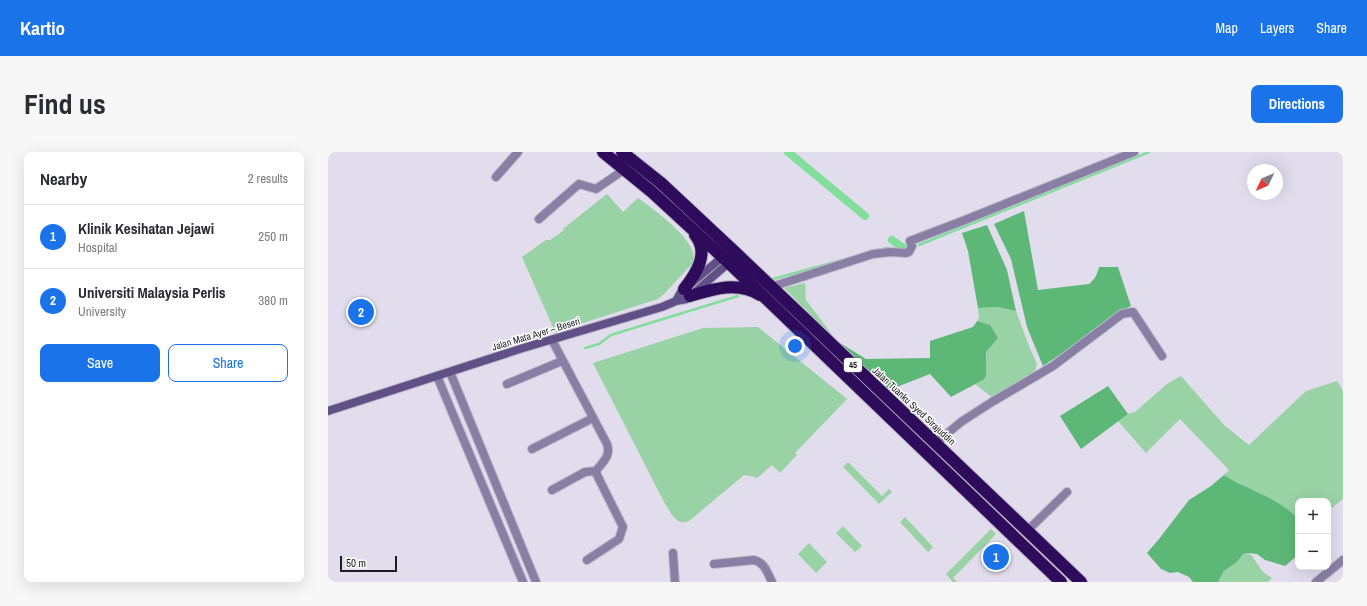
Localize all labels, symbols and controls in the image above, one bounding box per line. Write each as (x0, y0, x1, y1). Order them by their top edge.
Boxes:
text: Kartio (20, 15, 65, 41)
text: Map (1216, 19, 1238, 37)
text: Layers (1260, 19, 1294, 37)
text: Share (1316, 19, 1347, 37)
text: Find us (24, 85, 106, 123)
button: Directions (1251, 85, 1343, 123)
north arrow (1247, 164, 1283, 200)
text: Nearby (40, 167, 87, 190)
text: 2 results (248, 170, 288, 187)
text: Klinik Kesihatan Jejawi (78, 218, 214, 239)
text: 1 (50, 228, 56, 245)
text: 250 m (258, 228, 288, 245)
text: Hospital (78, 239, 117, 256)
text: Universiti Malaysia Perlis (78, 282, 226, 303)
text: 2 (50, 292, 56, 309)
text: 380 m (258, 292, 288, 309)
pin: 2 (348, 297, 374, 327)
text: University (78, 303, 126, 320)
street label: Jalan Mata Ayer – Beseri (490, 314, 582, 354)
your location (785, 336, 805, 356)
button: Save (40, 344, 160, 382)
button: Share (168, 344, 288, 382)
road number: 45 (844, 358, 862, 372)
street label: Jalan Tuanku Syed Sirajuddin (870, 364, 958, 448)
map controls (1295, 498, 1331, 570)
button: + (1295, 498, 1331, 534)
button: − (1295, 534, 1331, 570)
pin: 1 (983, 542, 1009, 572)
scale bar (340, 554, 397, 573)
text: 50 m (346, 556, 366, 570)

